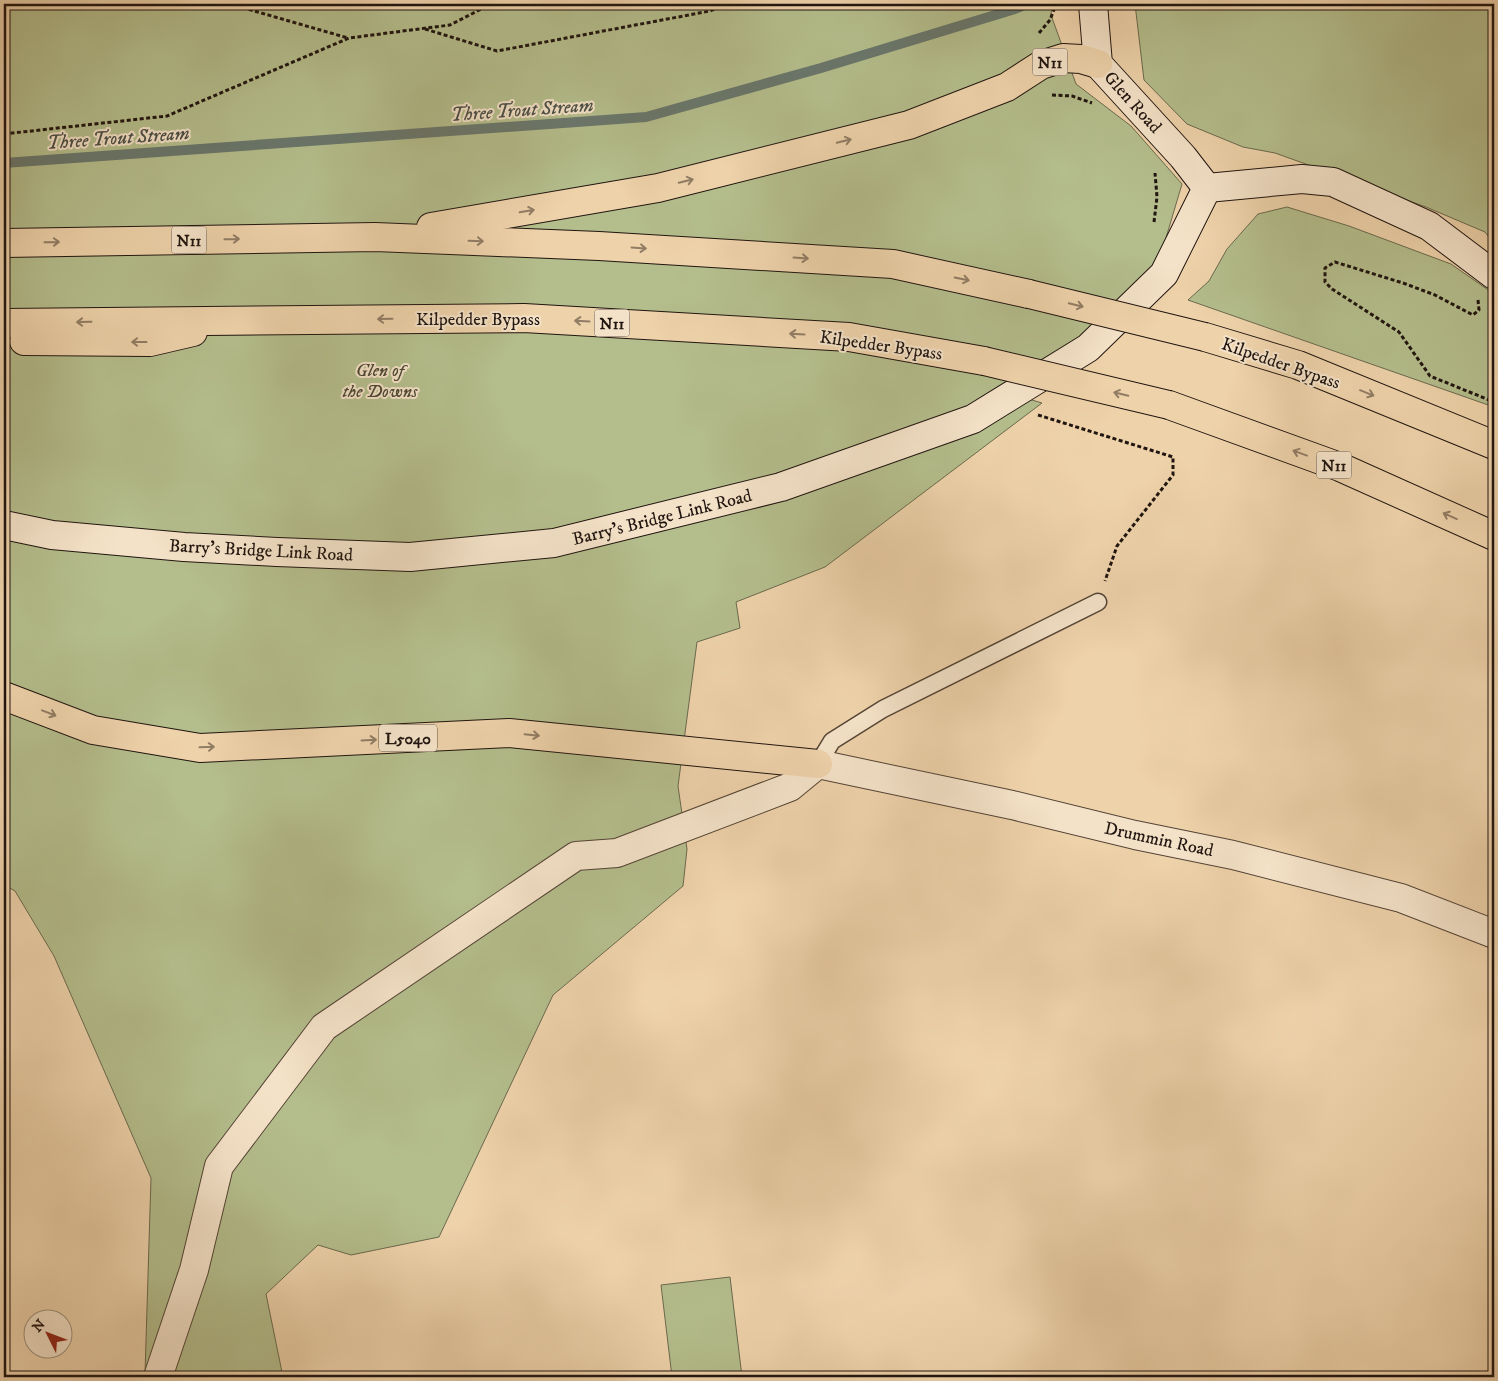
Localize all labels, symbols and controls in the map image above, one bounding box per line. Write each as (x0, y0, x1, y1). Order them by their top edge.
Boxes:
road number: N11 (1032, 48, 1068, 76)
street label: Glen Road (1099, 67, 1166, 138)
water label: Three Trout Stream (450, 94, 594, 127)
water label: Three Trout Stream (46, 122, 190, 155)
one-way arrow (835, 136, 851, 145)
one-way arrow (678, 176, 694, 185)
one-way arrow (518, 205, 534, 215)
road number: N11 (172, 226, 206, 254)
one-way arrow (224, 234, 240, 244)
one-way arrow (468, 236, 484, 245)
one-way arrow (44, 237, 60, 247)
one-way arrow (630, 244, 646, 253)
one-way arrow (793, 254, 809, 263)
one-way arrow (953, 275, 969, 284)
one-way arrow (1068, 301, 1084, 310)
street label: Kilpedder Bypass (416, 309, 540, 331)
road number: N11 (594, 309, 630, 336)
one-way arrow (377, 314, 394, 324)
one-way arrow (76, 317, 92, 327)
one-way arrow (575, 317, 591, 326)
street label: Kilpedder Bypass (818, 326, 944, 365)
one-way arrow (789, 330, 805, 339)
street label: Kilpedder Bypass (1219, 333, 1343, 394)
one-way arrow (131, 337, 148, 347)
park label: Glen of the Downs (343, 360, 418, 403)
one-way arrow (1114, 389, 1130, 398)
one-way arrow (1359, 390, 1374, 399)
one-way arrow (1293, 448, 1308, 457)
road number: N11 (1316, 452, 1352, 478)
street label: Barry's Bridge Link Road (570, 485, 754, 551)
one-way arrow (1443, 511, 1458, 521)
street label: Barry's Bridge Link Road (168, 535, 354, 567)
one-way arrow (41, 709, 56, 718)
road number: L5040 (379, 724, 437, 751)
one-way arrow (523, 730, 539, 740)
one-way arrow (361, 735, 377, 744)
one-way arrow (198, 742, 215, 752)
street label: Drummin Road (1102, 818, 1215, 862)
north arrow (22, 1308, 72, 1358)
text: N (29, 1315, 50, 1336)

